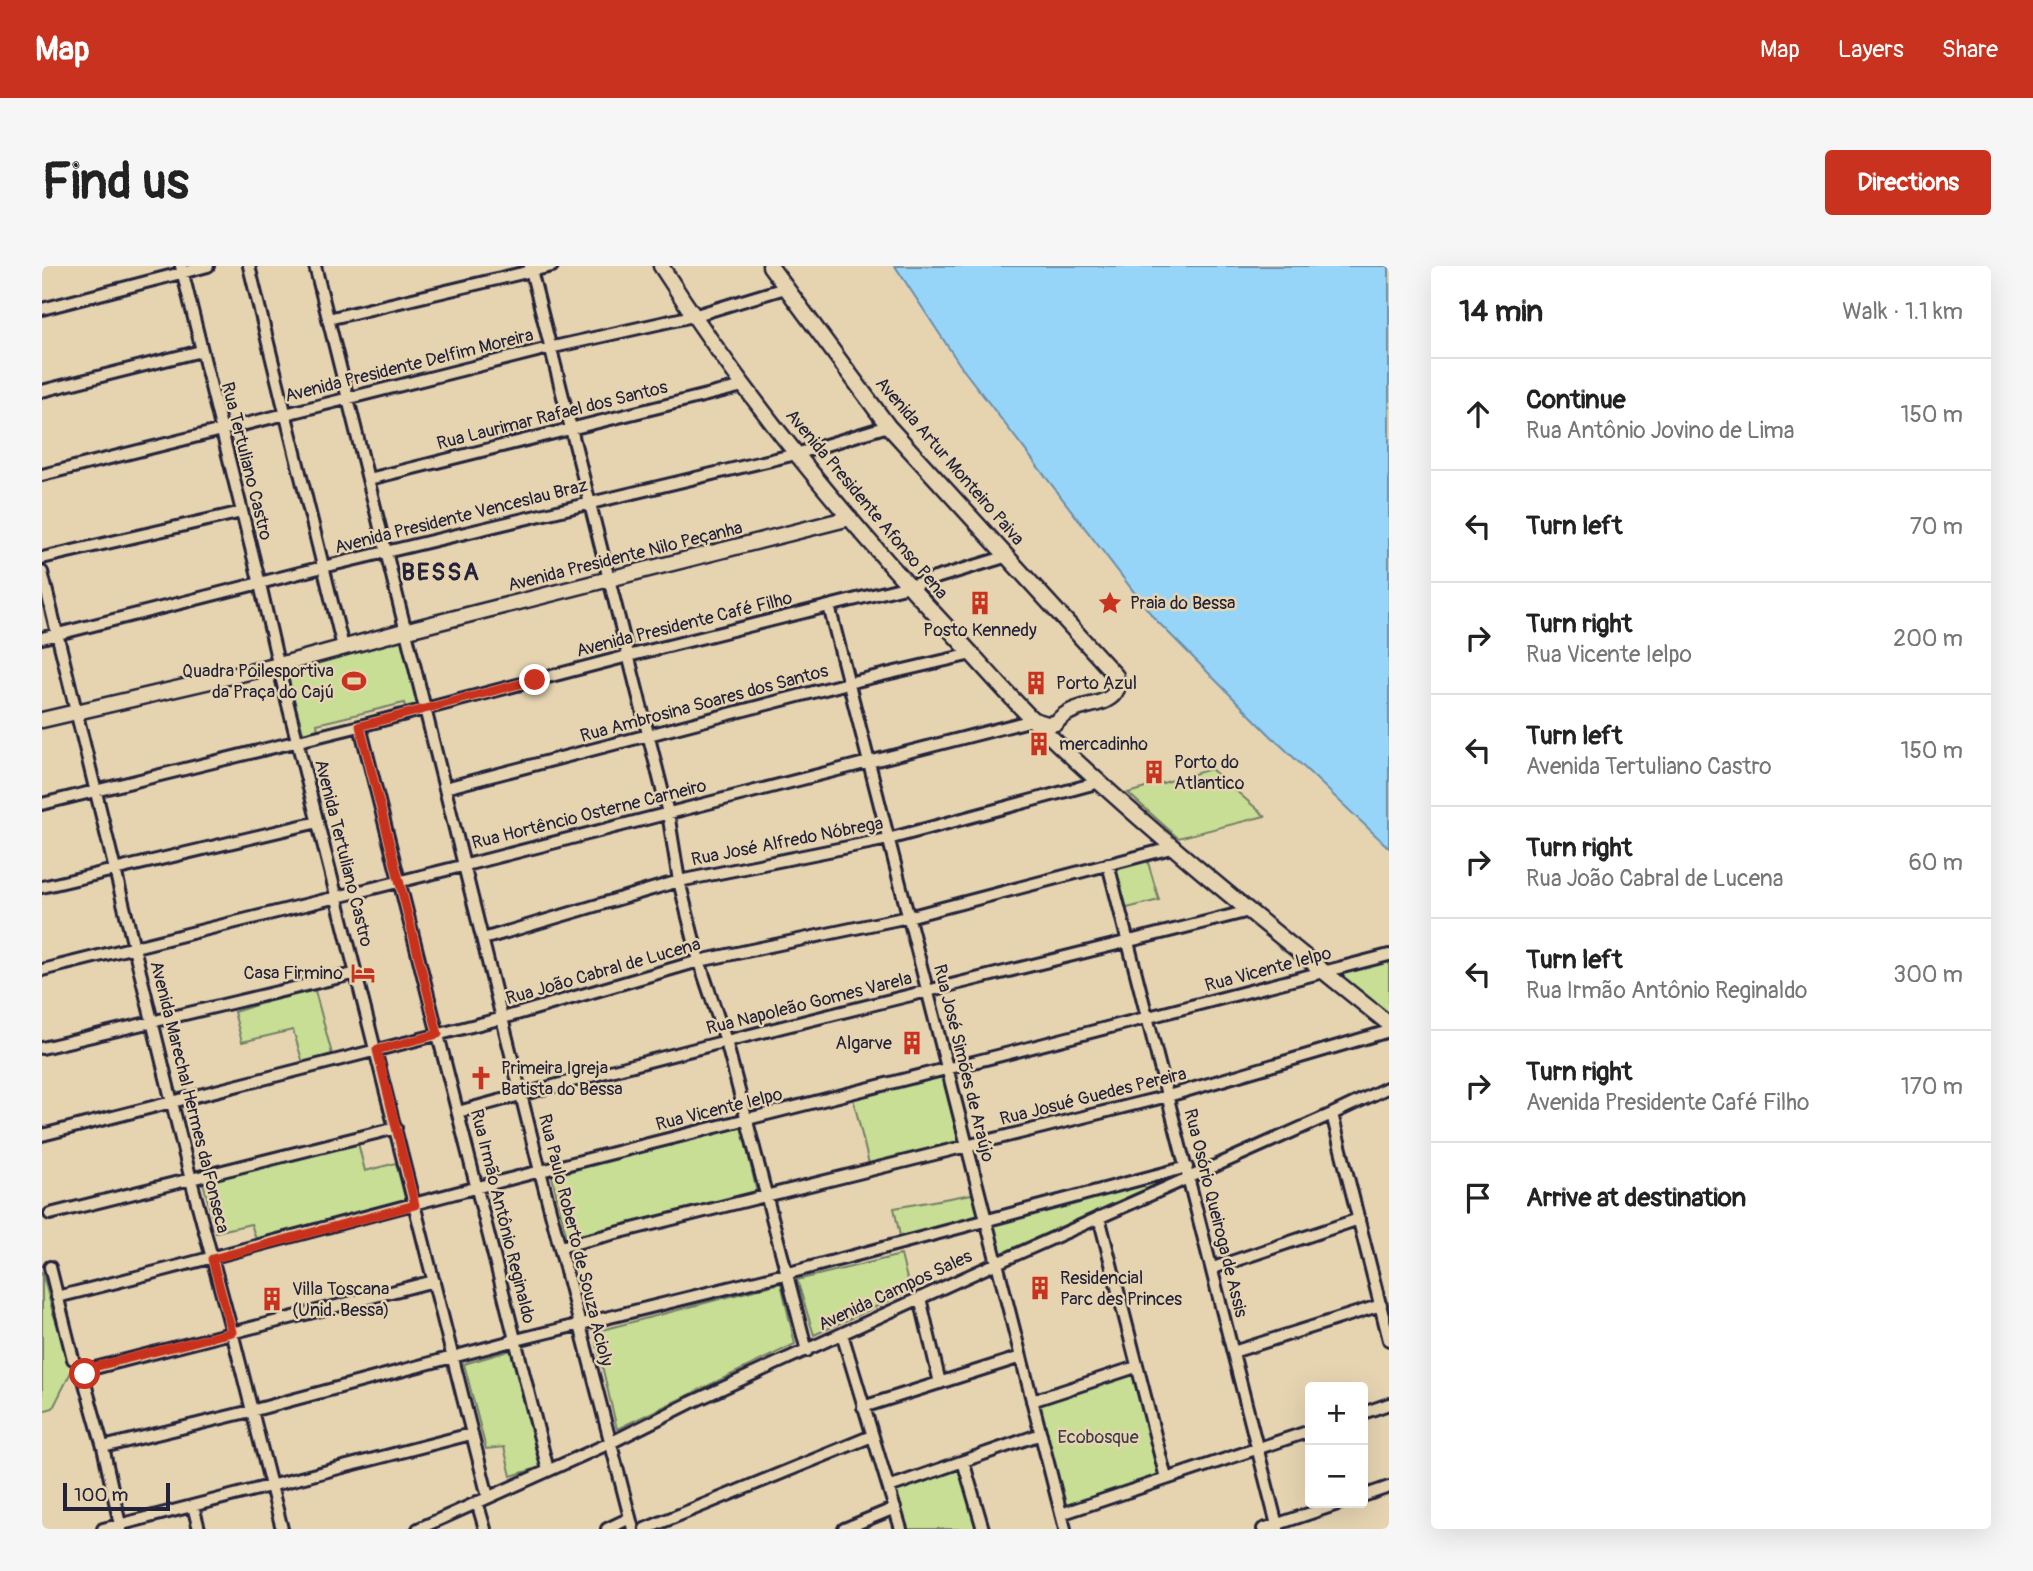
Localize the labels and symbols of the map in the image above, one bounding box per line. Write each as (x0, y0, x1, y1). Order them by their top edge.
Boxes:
street label: Avenida Presidente Delfim Moreira (282, 323, 536, 408)
street label: Avenida Artur Monteiro Paiva (870, 372, 1029, 550)
street label: Rua Laurimar Rafael dos Santos (434, 376, 670, 455)
street label: Rua Tertuliano Castro (216, 380, 277, 543)
street label: Avenida Presidente Afonso Pena (780, 405, 953, 604)
street label: Avenida Presidente Venceslau Braz (332, 474, 590, 559)
street label: Avenida Presidente Nilo Peçanha (505, 516, 745, 597)
district label: BESSA (401, 558, 481, 587)
street label: Avenida Presidente Café Filho (574, 586, 795, 662)
building icon: Posto Kennedy (966, 589, 994, 617)
place icon: Praia do Bessa (1096, 589, 1124, 617)
place label: Praia do Bessa (1130, 592, 1235, 615)
place label: Posto Kennedy (923, 619, 1037, 642)
street label: Rua Ambrosina Soares dos Santos (578, 659, 831, 748)
place label: Quadra Poilesportiva da Praça do Cajú (182, 660, 334, 704)
route end (519, 664, 550, 695)
sports icon: Quadra Poilesportiva da Praça do Cajú (340, 667, 368, 695)
building icon: Porto Azul (1022, 669, 1050, 697)
place label: Porto Azul (1056, 672, 1137, 695)
building icon: mercadinho (1025, 730, 1053, 758)
place label: mercadinho (1059, 733, 1148, 756)
place label: Porto do Atlantico (1174, 751, 1245, 795)
street label: Avenida Tertuliano Castro (309, 757, 378, 949)
building icon: Porto do Atlantico (1140, 758, 1168, 786)
street label: Rua Hortêncio Osterne Carneiro (469, 774, 709, 855)
street label: Rua José Alfredo Nóbrega (689, 812, 885, 871)
street label: Rua João Cabral de Lucena (503, 933, 703, 1010)
street label: Rua Vicente Ielpo (1202, 941, 1334, 997)
street label: Avenida Marechal Hermes da Fonseca (145, 959, 235, 1236)
hotel icon: Casa Firmino (349, 959, 377, 987)
place label: Casa Firmino (244, 962, 343, 985)
street label: Rua José Simões de Araújo (928, 962, 999, 1165)
street label: Rua Napoleão Gomes Varela (704, 967, 914, 1040)
building icon: Algarve (898, 1029, 926, 1057)
place label: Algarve (835, 1032, 892, 1055)
place label: Primeira Igreja Batista do Bessa (501, 1057, 623, 1101)
street label: Rua Josué Guedes Pereira (997, 1062, 1189, 1131)
church icon: Primeira Igreja Batista do Bessa (467, 1064, 495, 1092)
street label: Rua Vicente Ielpo (653, 1083, 785, 1136)
street label: Rua Osório Queiroga de Assis (1178, 1106, 1253, 1320)
street label: Rua Irmão Antônio Reginaldo (465, 1107, 540, 1326)
street label: Rua Paulo Roberto de Souza Acioly (533, 1112, 618, 1369)
street label: Avenida Campos Sales (815, 1245, 976, 1336)
place label: Residencial Parc des Princes (1060, 1267, 1182, 1311)
building icon: Residencial Parc des Princes (1026, 1274, 1054, 1302)
place label: Villa Toscana (Unid. Bessa) (292, 1278, 390, 1322)
building icon: Villa Toscana (Unid. Bessa) (258, 1285, 286, 1313)
route start (69, 1358, 100, 1389)
park label: Ecobosque (1057, 1426, 1139, 1449)
scale bar (63, 1480, 170, 1512)

